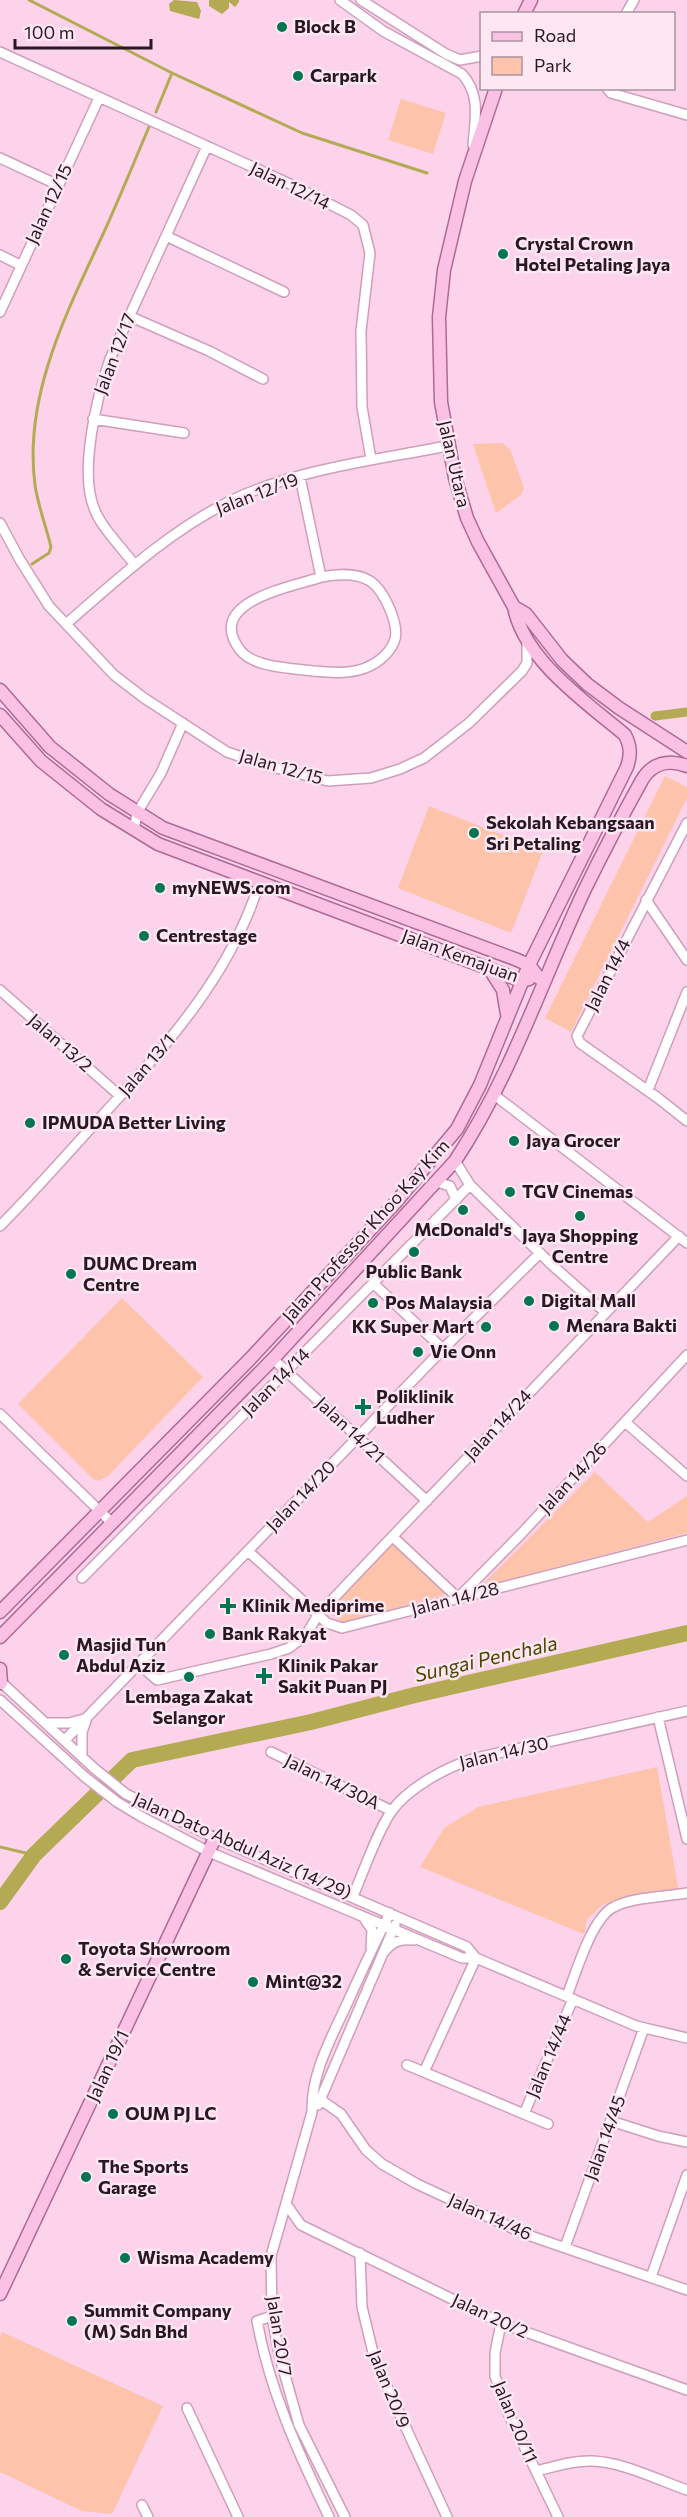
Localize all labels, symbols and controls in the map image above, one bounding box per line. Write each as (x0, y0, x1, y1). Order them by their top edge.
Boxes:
scale bar (15, 12, 152, 50)
legend (480, 12, 675, 90)
place label: Block B (294, 15, 356, 37)
marker: Block B (275, 20, 289, 34)
text: 100 m (24, 21, 74, 43)
text: Road (534, 24, 576, 46)
text: Park (534, 54, 572, 76)
place label: Carpark (310, 64, 378, 86)
marker: Carpark (291, 69, 305, 83)
street label: Jalan 12/14 (247, 156, 334, 214)
street label: Jalan 12/15 (20, 160, 76, 247)
place label: Crystal Crown Hotel Petaling Jaya (515, 232, 670, 275)
marker: Crystal Crown Hotel Petaling Jaya (496, 247, 510, 261)
street label: Jalan 12/17 (89, 310, 140, 397)
street label: Jalan Utara (434, 418, 476, 510)
street label: Jalan 12/19 (212, 467, 301, 519)
street label: Jalan 12/15 (237, 744, 326, 788)
place label: Sekolah Kebangsaan Sri Petaling (486, 811, 655, 854)
marker: Sekolah Kebangsaan Sri Petaling (467, 826, 481, 840)
place label: myNEWS.com (172, 876, 291, 898)
marker: myNEWS.com (153, 881, 167, 895)
place label: Centrestage (156, 924, 257, 946)
street label: Jalan Kemajuan (399, 924, 522, 986)
marker: Centrestage (137, 929, 151, 943)
street label: Jalan 14/4 (580, 934, 635, 1014)
street label: Jalan 13/2 (24, 1008, 97, 1076)
street label: Jalan 13/1 (113, 1029, 179, 1100)
place label: IPMUDA Better Living (42, 1111, 226, 1133)
marker: IPMUDA Better Living (23, 1116, 37, 1130)
place label: Jaya Grocer (526, 1129, 621, 1151)
street label: Jalan Professor Khoo Kay Kim (277, 1134, 453, 1326)
marker: Jaya Grocer (507, 1134, 521, 1148)
place label: TGV Cinemas (522, 1180, 633, 1202)
marker: TGV Cinemas (503, 1185, 517, 1199)
marker: McDonald's (456, 1203, 470, 1217)
marker: Jaya Shopping Centre (573, 1209, 587, 1223)
place label: McDonald's (414, 1218, 512, 1240)
place label: Jaya Shopping Centre (522, 1224, 638, 1267)
marker: Public Bank (407, 1245, 421, 1259)
place label: DUMC Dream Centre (83, 1252, 197, 1295)
place label: Public Bank (366, 1260, 463, 1282)
marker: DUMC Dream Centre (64, 1267, 78, 1281)
place label: Digital Mall (541, 1289, 636, 1311)
place label: Pos Malaysia (385, 1291, 492, 1313)
marker: Digital Mall (522, 1294, 536, 1308)
marker: Pos Malaysia (366, 1296, 380, 1310)
place label: Menara Bakti (566, 1314, 677, 1336)
place label: KK Super Mart (352, 1315, 474, 1337)
marker: Menara Bakti (547, 1319, 561, 1333)
marker: KK Super Mart (479, 1320, 493, 1334)
place label: Vie Onn (430, 1340, 496, 1362)
street label: Jalan 14/14 (237, 1342, 314, 1420)
marker: Vie Onn (411, 1345, 425, 1359)
street label: Jalan 14/24 (459, 1384, 536, 1465)
place label: Poliklinik Ludher (376, 1385, 455, 1428)
street label: Jalan 14/21 (312, 1392, 390, 1467)
marker: Poliklinik Ludher (354, 1398, 372, 1416)
street label: Jalan 14/26 (534, 1437, 611, 1518)
street label: Jalan 14/20 (261, 1455, 340, 1536)
street label: Jalan 14/28 (409, 1576, 501, 1620)
place label: Klinik Mediprime (242, 1594, 384, 1616)
marker: Klinik Mediprime (219, 1597, 237, 1615)
place label: Bank Rakyat (222, 1622, 327, 1644)
marker: Bank Rakyat (203, 1627, 217, 1641)
water label: Sungai Penchala (412, 1630, 560, 1686)
place label: Masjid Tun Abdul Aziz (76, 1633, 166, 1676)
marker: Masjid Tun Abdul Aziz (57, 1648, 71, 1662)
place label: Klinik Pakar Sakit Puan PJ (278, 1654, 387, 1697)
marker: Klinik Pakar Sakit Puan PJ (255, 1667, 273, 1685)
marker: Lembaga Zakat Selangor (182, 1670, 196, 1684)
place label: Lembaga Zakat Selangor (125, 1685, 253, 1728)
street label: Jalan 14/30 (457, 1731, 551, 1773)
street label: Jalan 14/30A (281, 1749, 384, 1814)
street label: Jalan Dato Abdul Aziz (14/29) (130, 1787, 355, 1903)
place label: Toyota Showroom & Service Centre (78, 1937, 230, 1980)
marker: Toyota Showroom & Service Centre (59, 1952, 73, 1966)
place label: Mint@32 (265, 1970, 342, 1992)
marker: Mint@32 (246, 1975, 260, 1989)
street label: Jalan 14/44 (521, 2010, 576, 2101)
street label: Jalan 19/1 (81, 2026, 133, 2105)
street label: Jalan 14/45 (579, 2092, 630, 2183)
place label: OUM PJ LC (125, 2102, 217, 2124)
marker: OUM PJ LC (106, 2107, 120, 2121)
place label: The Sports Garage (98, 2155, 189, 2198)
marker: The Sports Garage (79, 2170, 93, 2184)
street label: Jalan 14/46 (445, 2188, 536, 2244)
place label: Wisma Academy (137, 2246, 274, 2268)
marker: Wisma Academy (118, 2251, 132, 2265)
street label: Jalan 20/2 (449, 2288, 532, 2342)
street label: Jalan 20/7 (263, 2294, 297, 2378)
place label: Summit Company (M) Sdn Bhd (84, 2299, 232, 2342)
marker: Summit Company (M) Sdn Bhd (65, 2314, 79, 2328)
street label: Jalan 20/9 (364, 2346, 416, 2431)
street label: Jalan 20/11 (489, 2377, 543, 2466)

